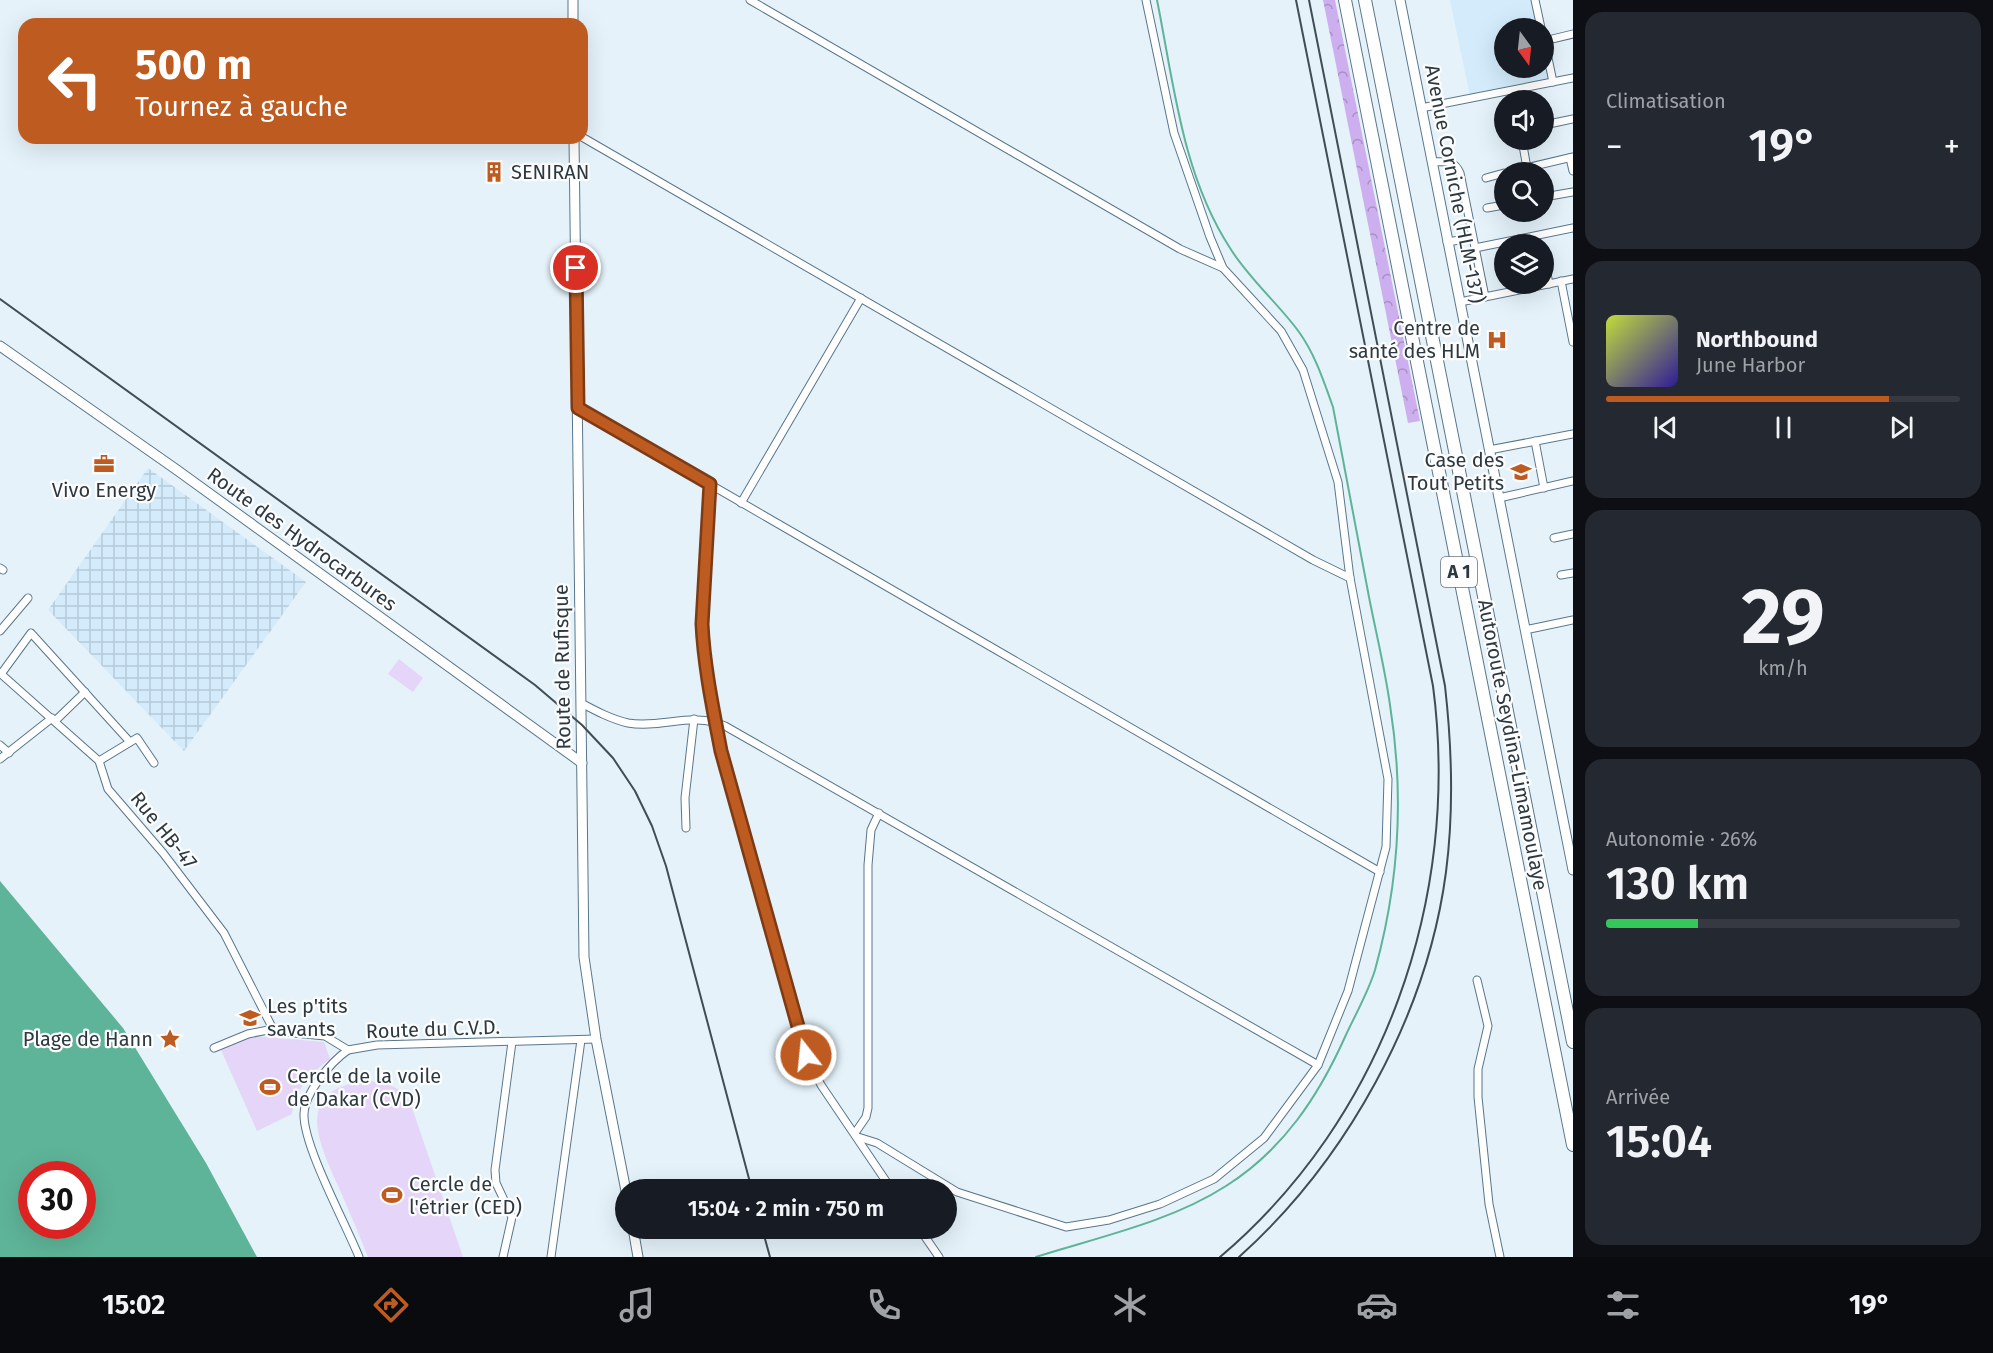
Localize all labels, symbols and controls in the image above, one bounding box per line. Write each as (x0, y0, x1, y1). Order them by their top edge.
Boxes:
north arrow (1494, 18, 1554, 78)
map controls (1494, 18, 1554, 294)
text: 500 m (135, 40, 252, 90)
icon: left (36, 42, 114, 120)
street label: Avenue Corniche (HLM-137) (1420, 63, 1490, 305)
text: Climatisation (1606, 89, 1726, 113)
button: sound (1494, 90, 1554, 150)
text: Tournez à gauche (135, 91, 348, 123)
text: 19° (1749, 119, 1817, 173)
text: − (1606, 127, 1623, 167)
text: + (1944, 127, 1960, 167)
building icon: SENIRAN (482, 160, 506, 184)
place label: SENIRAN (511, 160, 589, 184)
button: search (1494, 162, 1554, 222)
button: layers (1494, 234, 1554, 294)
pin (550, 242, 601, 293)
icon: arrive (559, 251, 592, 284)
place label: Centre de santé des HLM (1349, 316, 1480, 363)
text: Northbound (1696, 326, 1818, 353)
hospital icon: Centre de santé des HLM (1485, 328, 1509, 352)
text: June Harbor (1696, 353, 1805, 377)
icon: previous (1649, 411, 1682, 444)
icon: pause (1767, 411, 1800, 444)
icon: next (1885, 411, 1918, 444)
place label: Case des Tout Petits (1408, 448, 1504, 495)
office icon: Vivo Energy (92, 452, 116, 476)
school or university icon: Case des Tout Petits (1509, 460, 1533, 484)
street label: Route des Hydrocarbures (202, 462, 402, 616)
place label: Vivo Energy (52, 478, 156, 502)
road number: A 1 (1441, 557, 1477, 587)
text: 29 (1741, 570, 1825, 664)
street label: Route de Rufisque (549, 584, 575, 750)
street label: Autoroute Seydina-Limamoulaye (1473, 597, 1553, 893)
text: km/h (1758, 656, 1808, 680)
street label: Rue HB-47 (126, 786, 203, 874)
text: Autonomie · 26% (1606, 827, 1757, 851)
text: 130 km (1606, 857, 1749, 911)
place label: Les p'tits savants (267, 994, 348, 1041)
school or university icon: Les p'tits savants (238, 1006, 262, 1030)
street label: Route du C.V.D. (365, 1015, 501, 1043)
position arrow (774, 1023, 838, 1087)
place label: Plage de Hann (23, 1027, 153, 1051)
place icon: Plage de Hann (158, 1027, 182, 1051)
place label: Cercle de la voile de Dakar (CVD) (287, 1064, 441, 1111)
sports icon: Cercle de la voile de Dakar (CVD) (258, 1075, 282, 1099)
text: Arrivée (1606, 1085, 1670, 1109)
text: 15:04 (1606, 1115, 1712, 1169)
speed limit sign: 30 (18, 1161, 96, 1239)
place label: Cercle de l'étrier (CED) (409, 1172, 522, 1219)
sports icon: Cercle de l'étrier (CED) (380, 1183, 404, 1207)
text: 15:04 · 2 min · 750 m (688, 1195, 884, 1222)
icon: directions (370, 1284, 412, 1326)
icon: music (616, 1284, 658, 1326)
icon: phone (863, 1284, 905, 1326)
icon: climate (1109, 1284, 1151, 1326)
icon: car (1356, 1284, 1398, 1326)
icon: filters (1602, 1284, 1644, 1326)
text: 15:02 (102, 1289, 165, 1321)
text: 19° (1849, 1289, 1891, 1321)

